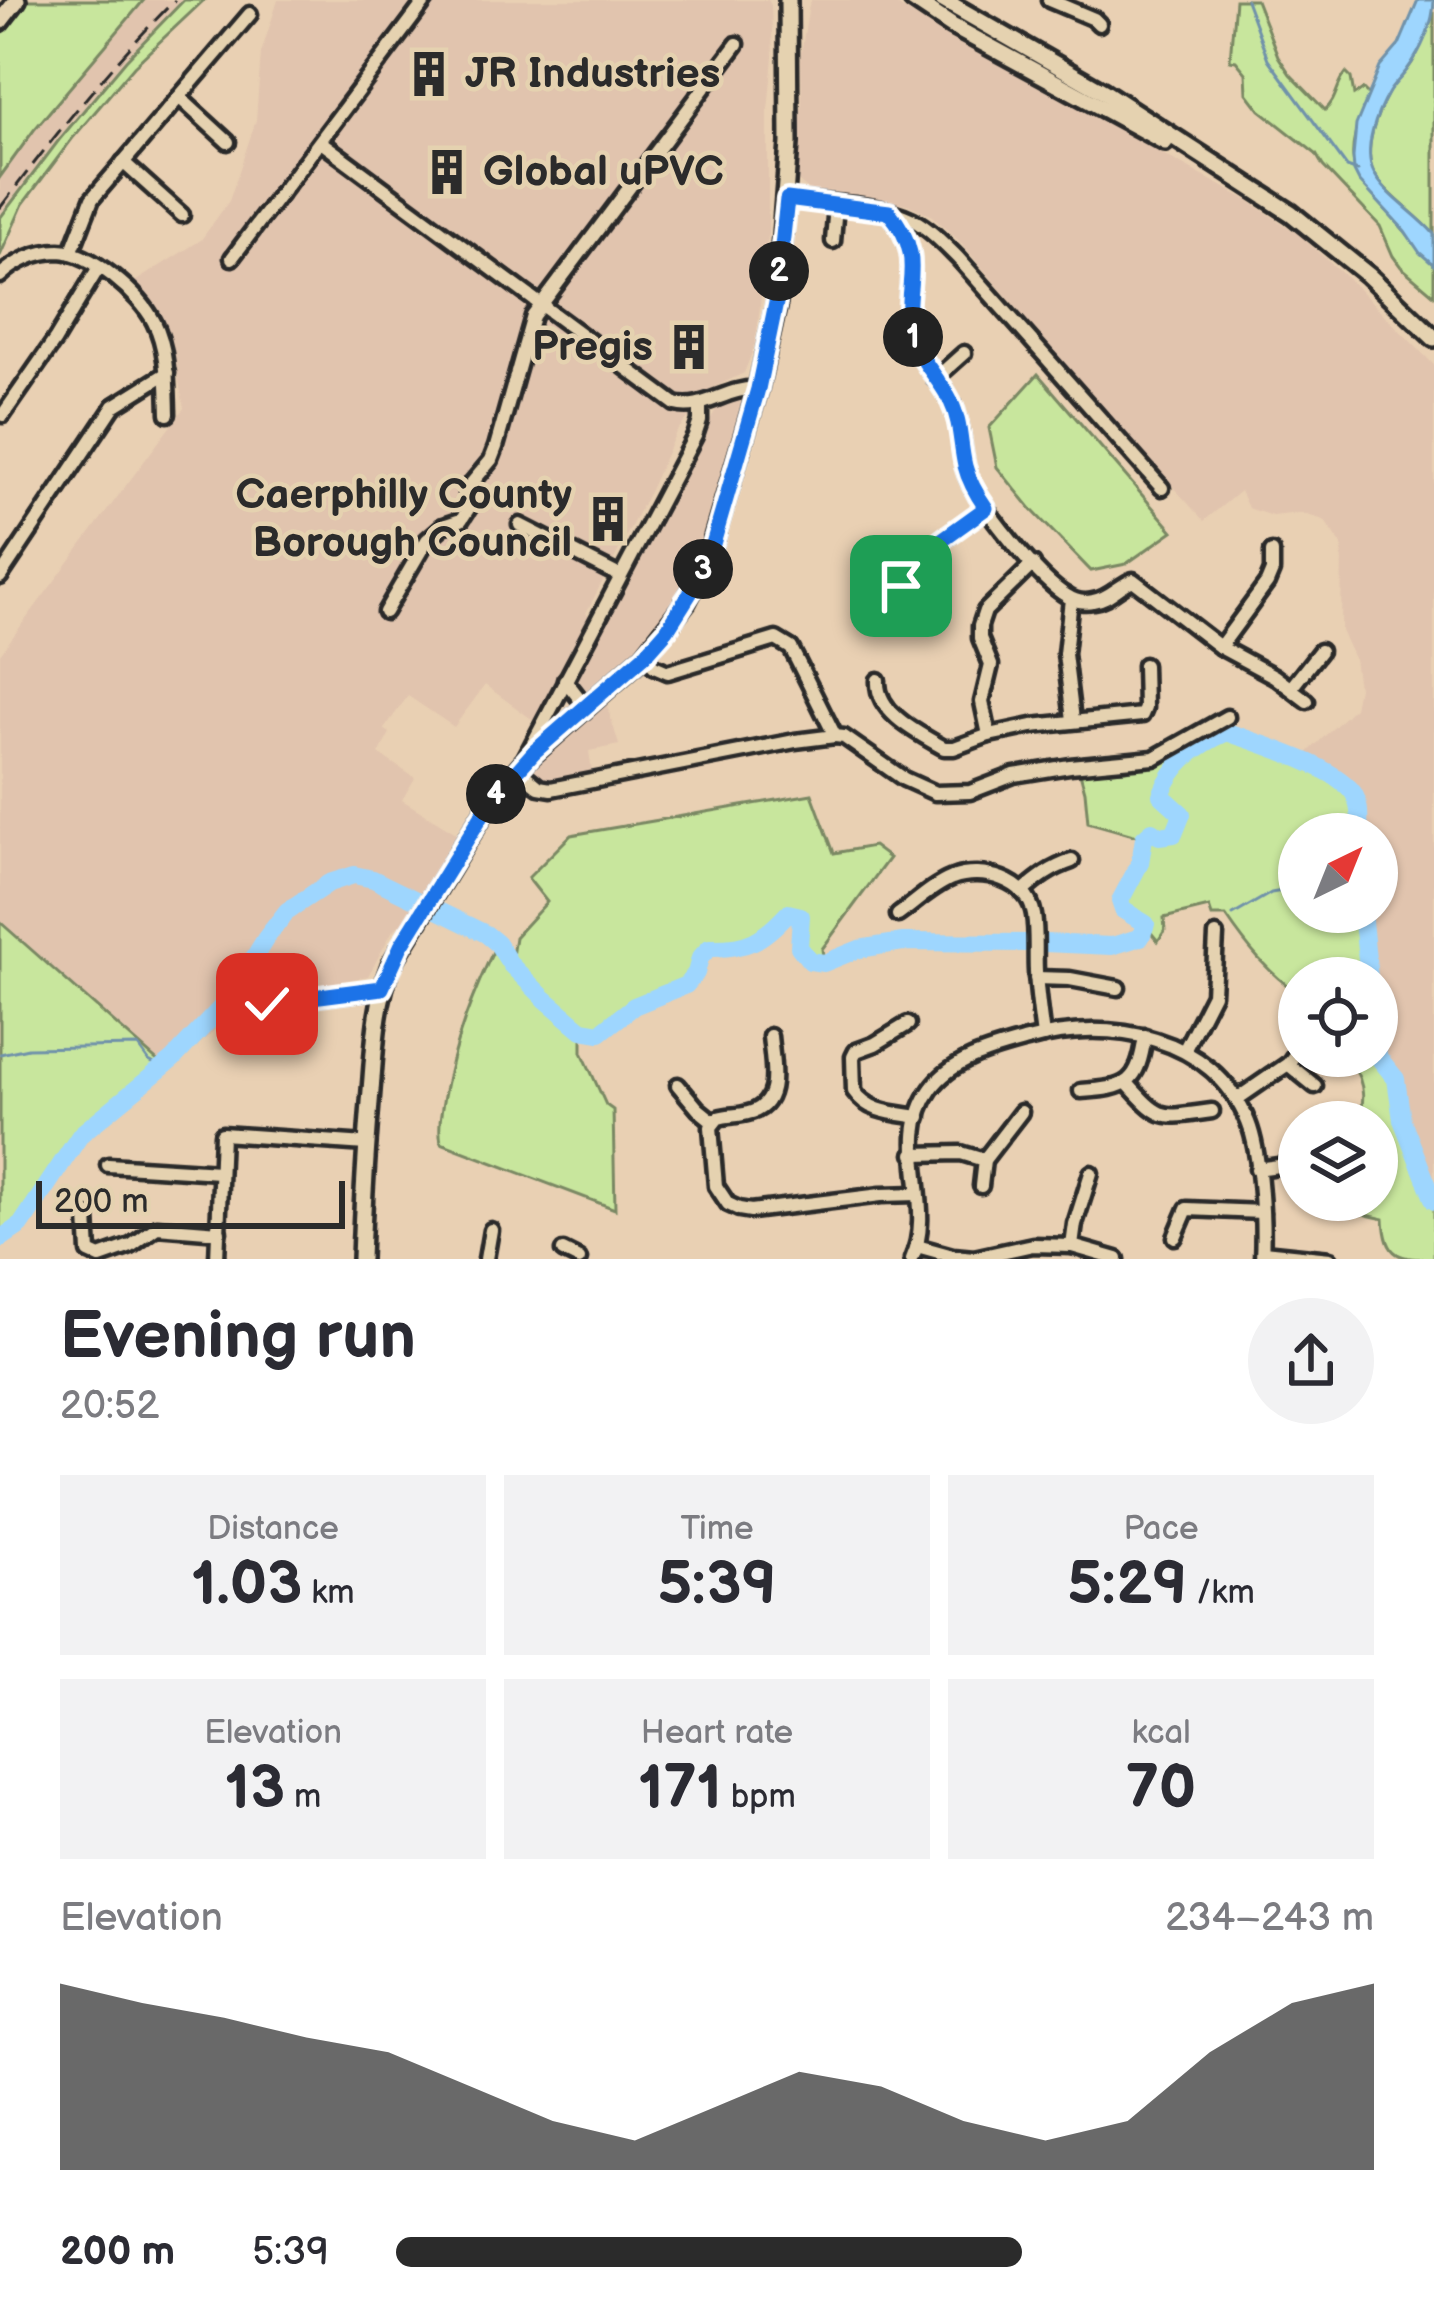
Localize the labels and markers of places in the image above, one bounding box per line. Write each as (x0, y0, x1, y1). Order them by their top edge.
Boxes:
building icon: JR Industries (404, 49, 454, 99)
place label: JR Industries (465, 49, 720, 100)
building icon: Global uPVC (422, 147, 472, 197)
place label: Global uPVC (483, 147, 724, 198)
pin: 2 (749, 241, 809, 301)
pin: 1 (883, 307, 943, 367)
place label: Pregis (532, 322, 653, 373)
building icon: Pregis (664, 322, 714, 372)
place label: Caerphilly County Borough Council (235, 470, 572, 569)
building icon: Caerphilly County Borough Council (583, 494, 633, 544)
pin (850, 535, 952, 637)
pin: 3 (673, 539, 733, 599)
pin: 4 (466, 764, 526, 824)
pin (216, 953, 318, 1055)

